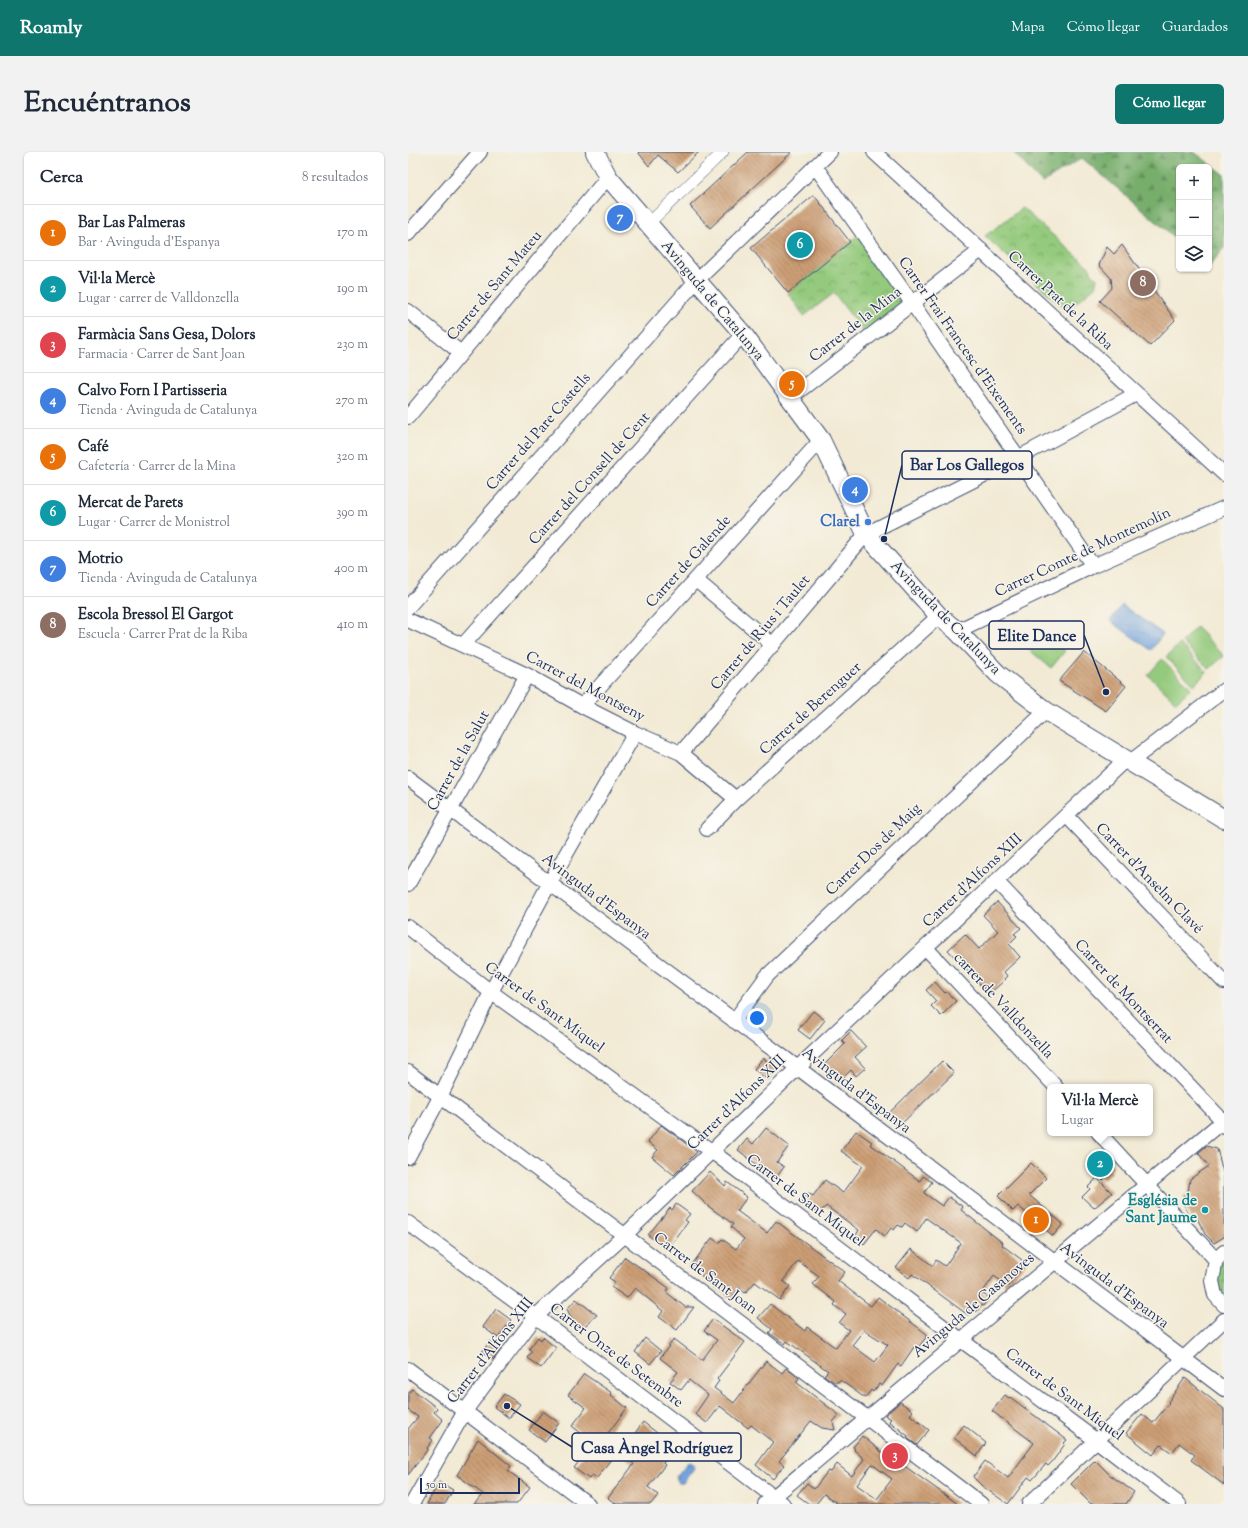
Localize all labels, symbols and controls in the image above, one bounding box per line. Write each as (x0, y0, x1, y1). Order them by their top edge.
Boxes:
text: Roamly (20, 15, 83, 42)
text: Mapa (1011, 18, 1045, 38)
text: Cómo llegar (1067, 18, 1140, 38)
text: Guardados (1162, 18, 1228, 38)
text: Encuéntranos (24, 84, 191, 124)
button: Cómo llegar (1115, 84, 1224, 124)
map controls (1176, 164, 1212, 272)
button: + (1176, 164, 1212, 200)
text: Cerca (40, 166, 83, 190)
text: 8 resultados (302, 169, 368, 187)
button: − (1176, 200, 1212, 236)
pin: 7 (607, 203, 633, 233)
text: Bar Las Palmeras (78, 213, 185, 234)
text: 1 (51, 224, 55, 242)
text: 170 m (337, 224, 368, 242)
street label: Carrer de Sant Mateu (442, 226, 548, 346)
pin: 6 (787, 230, 813, 260)
text: Bar · Avinguda d'Espanya (78, 234, 220, 252)
street label: Avinguda de Catalunya (655, 236, 769, 366)
button: layers (1176, 236, 1212, 272)
street label: Carrer Prat de la Riba (1003, 246, 1117, 356)
street label: Carrer Frai Francesc d'Eixements (892, 253, 1032, 439)
pin: 8 (1130, 268, 1156, 298)
text: Vil·la Mercè (78, 269, 155, 290)
text: 2 (50, 280, 56, 298)
text: 190 m (337, 280, 368, 298)
street label: Carrer de la Mina (805, 282, 907, 368)
text: Lugar · carrer de Valldonzella (78, 290, 239, 308)
text: Farmàcia Sans Gesa, Dolors (78, 325, 255, 346)
text: 3 (50, 336, 56, 354)
text: 230 m (336, 336, 368, 354)
text: Farmacia · Carrer de Sant Joan (78, 346, 245, 364)
street label: Carrer del Pare Castells (482, 368, 596, 496)
pin: 5 (779, 369, 805, 399)
text: Calvo Forn I Partisseria (78, 381, 227, 402)
text: 4 (50, 392, 56, 410)
text: 270 m (335, 392, 368, 410)
text: Tienda · Avinguda de Catalunya (78, 402, 257, 420)
street label: Carrer del Consell de Cent (525, 408, 655, 550)
text: Café (78, 437, 109, 458)
text: 5 (51, 448, 55, 466)
text: 320 m (336, 448, 368, 466)
callout: Bar Los Gallegos (902, 451, 1032, 479)
text: Bar Los Gallegos (910, 455, 1024, 478)
text: Cafetería · Carrer de la Mina (78, 458, 236, 476)
pin: 4 (842, 475, 868, 505)
text: Mercat de Parets (78, 493, 183, 514)
street label: Carrer Comte de Montemolín (992, 503, 1175, 603)
text: 6 (50, 504, 56, 522)
text: 390 m (336, 504, 368, 522)
street label: Carrer de Galende (642, 511, 736, 613)
place label: Clarel (820, 512, 861, 533)
text: Lugar · Carrer de Monistrol (78, 514, 230, 532)
marker: Clarel (863, 517, 873, 527)
text: Motrio (78, 549, 123, 570)
street label: Avinguda de Catalunya (885, 556, 1005, 680)
text: 7 (50, 560, 56, 578)
text: 400 m (334, 560, 368, 578)
text: Tienda · Avinguda de Catalunya (78, 570, 257, 588)
street label: Carrer de Rius i Taulet (706, 571, 816, 695)
text: Escola Bressol El Gargot (78, 605, 233, 626)
text: 8 (50, 616, 56, 634)
text: 410 m (337, 616, 368, 634)
callout: Elite Dance (989, 621, 1084, 649)
text: Escuela · Carrer Prat de la Riba (78, 626, 248, 644)
text: Elite Dance (998, 626, 1077, 649)
street label: Carrer del Montseny (521, 647, 649, 728)
street label: Carrer de Berenguer (755, 657, 867, 760)
street label: Carrer de la Salut (423, 707, 495, 815)
street label: Carrer Dos de Maig (822, 799, 926, 901)
street label: Carrer d'Anselm Clavé (1090, 819, 1208, 939)
street label: Carrer d'Alfons XIII (918, 829, 1028, 933)
street label: Avinguda d'Espanya (537, 849, 655, 945)
street label: Carrer de Montserrat (1069, 935, 1177, 1049)
street label: carrer de Valldonzella (948, 948, 1058, 1064)
street label: Carrer de Sant Miquel (480, 957, 608, 1059)
your location (747, 1008, 767, 1028)
street label: Avinguda d'Espanya (797, 1043, 915, 1139)
street label: Carrer d'Alfons XIII (683, 1050, 791, 1156)
popup (1047, 1084, 1153, 1136)
text: Vil·la Mercè (1061, 1091, 1139, 1112)
text: Lugar (1061, 1112, 1094, 1130)
pin: 2 (1087, 1149, 1113, 1179)
street label: Carrer de Sant Miquel (742, 1150, 868, 1252)
place label: Església de Sant Jaume (1125, 1191, 1197, 1229)
pin: 1 (1023, 1205, 1049, 1235)
marker: Església de Sant Jaume (1200, 1205, 1210, 1215)
street label: Carrer de Sant Joan (649, 1228, 761, 1320)
street label: Avinguda d'Espanya (1055, 1238, 1173, 1334)
street label: Avinguda de Casanoves (908, 1249, 1040, 1363)
street label: Carrer d'Alfons XIII (443, 1293, 539, 1409)
street label: Carrer Onze de Setembre (545, 1299, 687, 1413)
street label: Carrer de Sant Miquel (1001, 1344, 1127, 1446)
callout: Casa Àngel Rodríguez (572, 1433, 741, 1461)
text: Casa Àngel Rodríguez (581, 1437, 733, 1461)
pin: 3 (882, 1441, 908, 1471)
scale bar (420, 1476, 520, 1495)
text: 50 m (426, 1477, 447, 1493)

